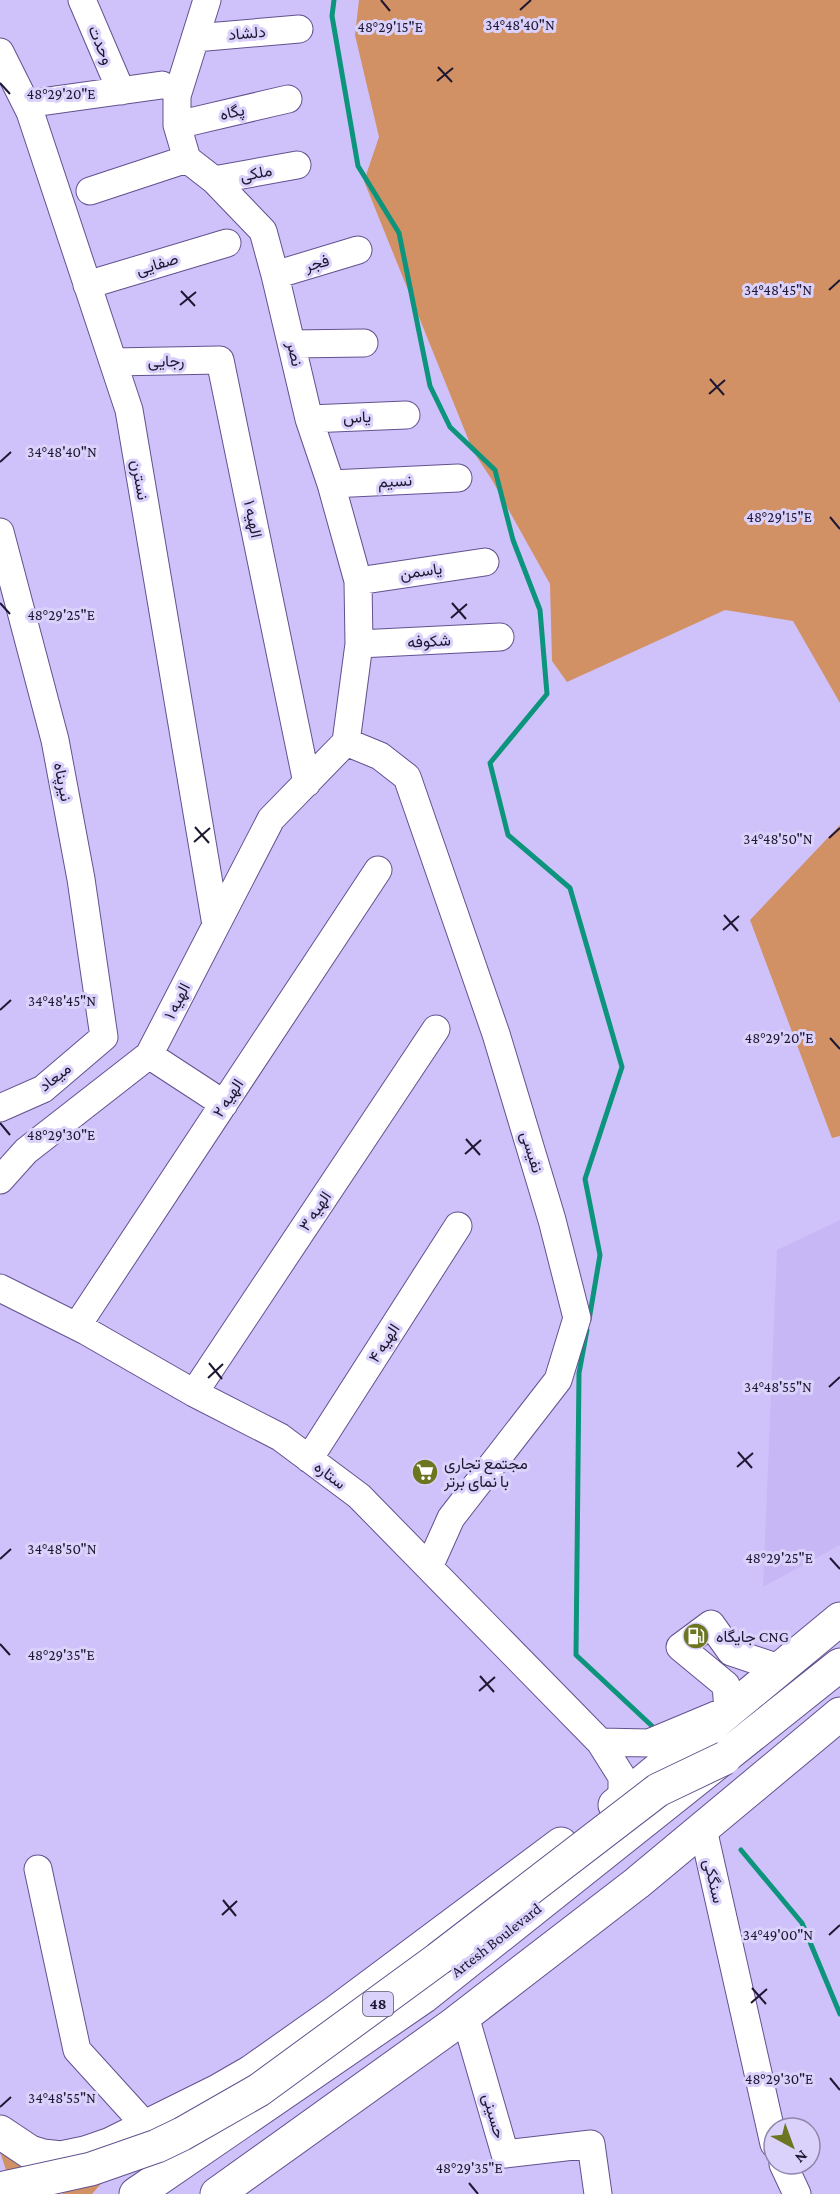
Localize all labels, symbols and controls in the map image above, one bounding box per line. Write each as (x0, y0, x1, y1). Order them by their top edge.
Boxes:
text: 34°48'40"N (485, 17, 555, 33)
text: 48°29'15"E (357, 19, 423, 35)
street label: وحدت (83, 23, 117, 68)
street label: دلشاد (228, 23, 266, 43)
text: 48°29'20"E (27, 86, 95, 102)
street label: پگاه (218, 101, 247, 126)
street label: ملکی (239, 162, 274, 186)
street label: صفایی (134, 250, 181, 280)
street label: فجر (302, 251, 332, 277)
text: 34°48'45"N (744, 282, 812, 298)
street label: نصر (282, 339, 306, 368)
street label: رجایی (148, 352, 185, 372)
street label: یاس (343, 408, 371, 428)
text: 34°48'40"N (27, 444, 97, 460)
street label: نسترن (126, 459, 152, 502)
street label: نسیم (378, 472, 413, 492)
street label: الهیه ۱ (239, 499, 265, 540)
text: 48°29'15"E (746, 509, 812, 525)
street label: یاسمن (399, 560, 444, 584)
text: 48°29'25"E (27, 607, 95, 623)
street label: شکوفه (407, 631, 451, 653)
street label: نیرپناه (48, 761, 75, 803)
text: 34°48'50"N (743, 831, 813, 847)
street label: الهیه ۱ (161, 980, 195, 1023)
text: 34°48'45"N (28, 993, 96, 1009)
text: 48°29'20"E (745, 1030, 813, 1046)
street label: میعاد (36, 1059, 75, 1095)
street label: الهیه ۲ (209, 1076, 248, 1121)
text: 48°29'30"E (27, 1127, 95, 1143)
street label: نفیسی (516, 1129, 546, 1175)
street label: الهیه ۳ (296, 1188, 336, 1235)
street label: الهیه ۴ (365, 1321, 404, 1367)
text: 34°48'55"N (744, 1379, 812, 1395)
place label: مجتمع تجاری با نمای برتر (443, 1455, 528, 1492)
supermarket icon: مجتمع تجاری با نمای برتر (410, 1457, 440, 1487)
street label: ستاره (310, 1458, 349, 1494)
text: 34°48'50"N (27, 1541, 97, 1557)
text: 48°29'25"E (745, 1550, 813, 1566)
fuel station icon: جایگاه CNG (681, 1621, 711, 1651)
place label: جایگاه CNG (716, 1628, 789, 1646)
text: 48°29'35"E (27, 1647, 95, 1663)
street label: سنگکی (699, 1857, 727, 1905)
street label: Artesh Boulevard (448, 1899, 545, 1980)
text: 34°49'00"N (743, 1927, 813, 1943)
road number: 48 (363, 1992, 393, 2016)
text: 48°29'30"E (745, 2071, 813, 2087)
text: 34°48'55"N (28, 2090, 96, 2106)
street label: حسینی (478, 2092, 509, 2141)
north arrow (762, 2116, 822, 2176)
text: N (792, 2147, 811, 2167)
text: 48°29'35"E (435, 2160, 503, 2176)

